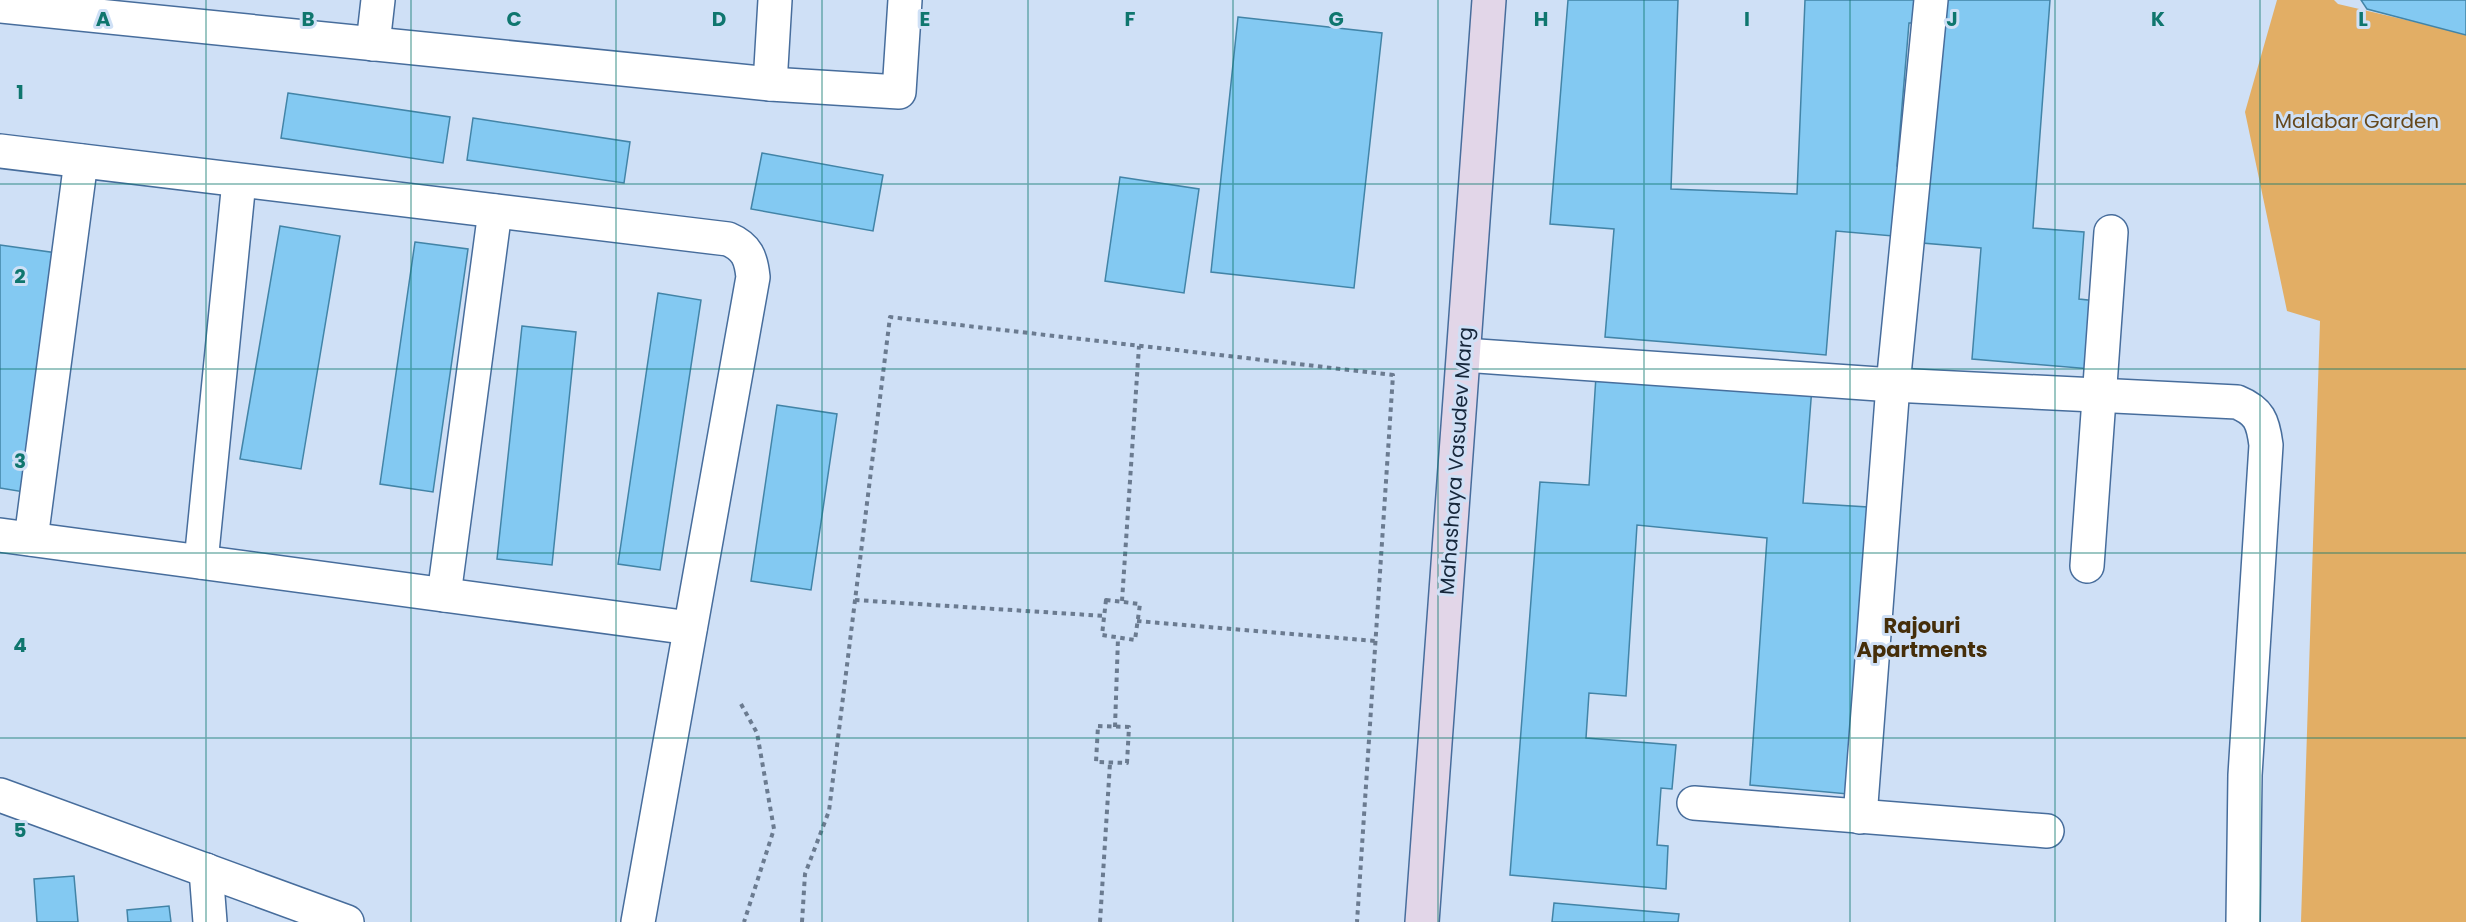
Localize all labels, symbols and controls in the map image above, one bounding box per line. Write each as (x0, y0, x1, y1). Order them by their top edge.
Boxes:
text: A (96, 5, 111, 33)
text: B (301, 5, 315, 33)
text: C (506, 5, 522, 33)
text: D (712, 5, 726, 33)
text: E (920, 5, 930, 33)
text: F (1125, 5, 1136, 33)
text: G (1328, 5, 1344, 33)
text: H (1534, 5, 1548, 33)
text: I (1744, 5, 1750, 33)
text: J (1946, 5, 1958, 33)
text: K (2151, 5, 2165, 33)
text: L (2358, 5, 2368, 33)
text: 1 (16, 78, 24, 106)
park label: Malabar Garden (2275, 107, 2439, 135)
text: 2 (14, 262, 26, 290)
street label: Mahashaya Vasudev Marg (1433, 326, 1479, 596)
text: 3 (14, 447, 26, 475)
district label: Rajouri Apartments (1856, 611, 1988, 664)
text: 4 (13, 631, 27, 659)
text: 5 (14, 816, 27, 844)

